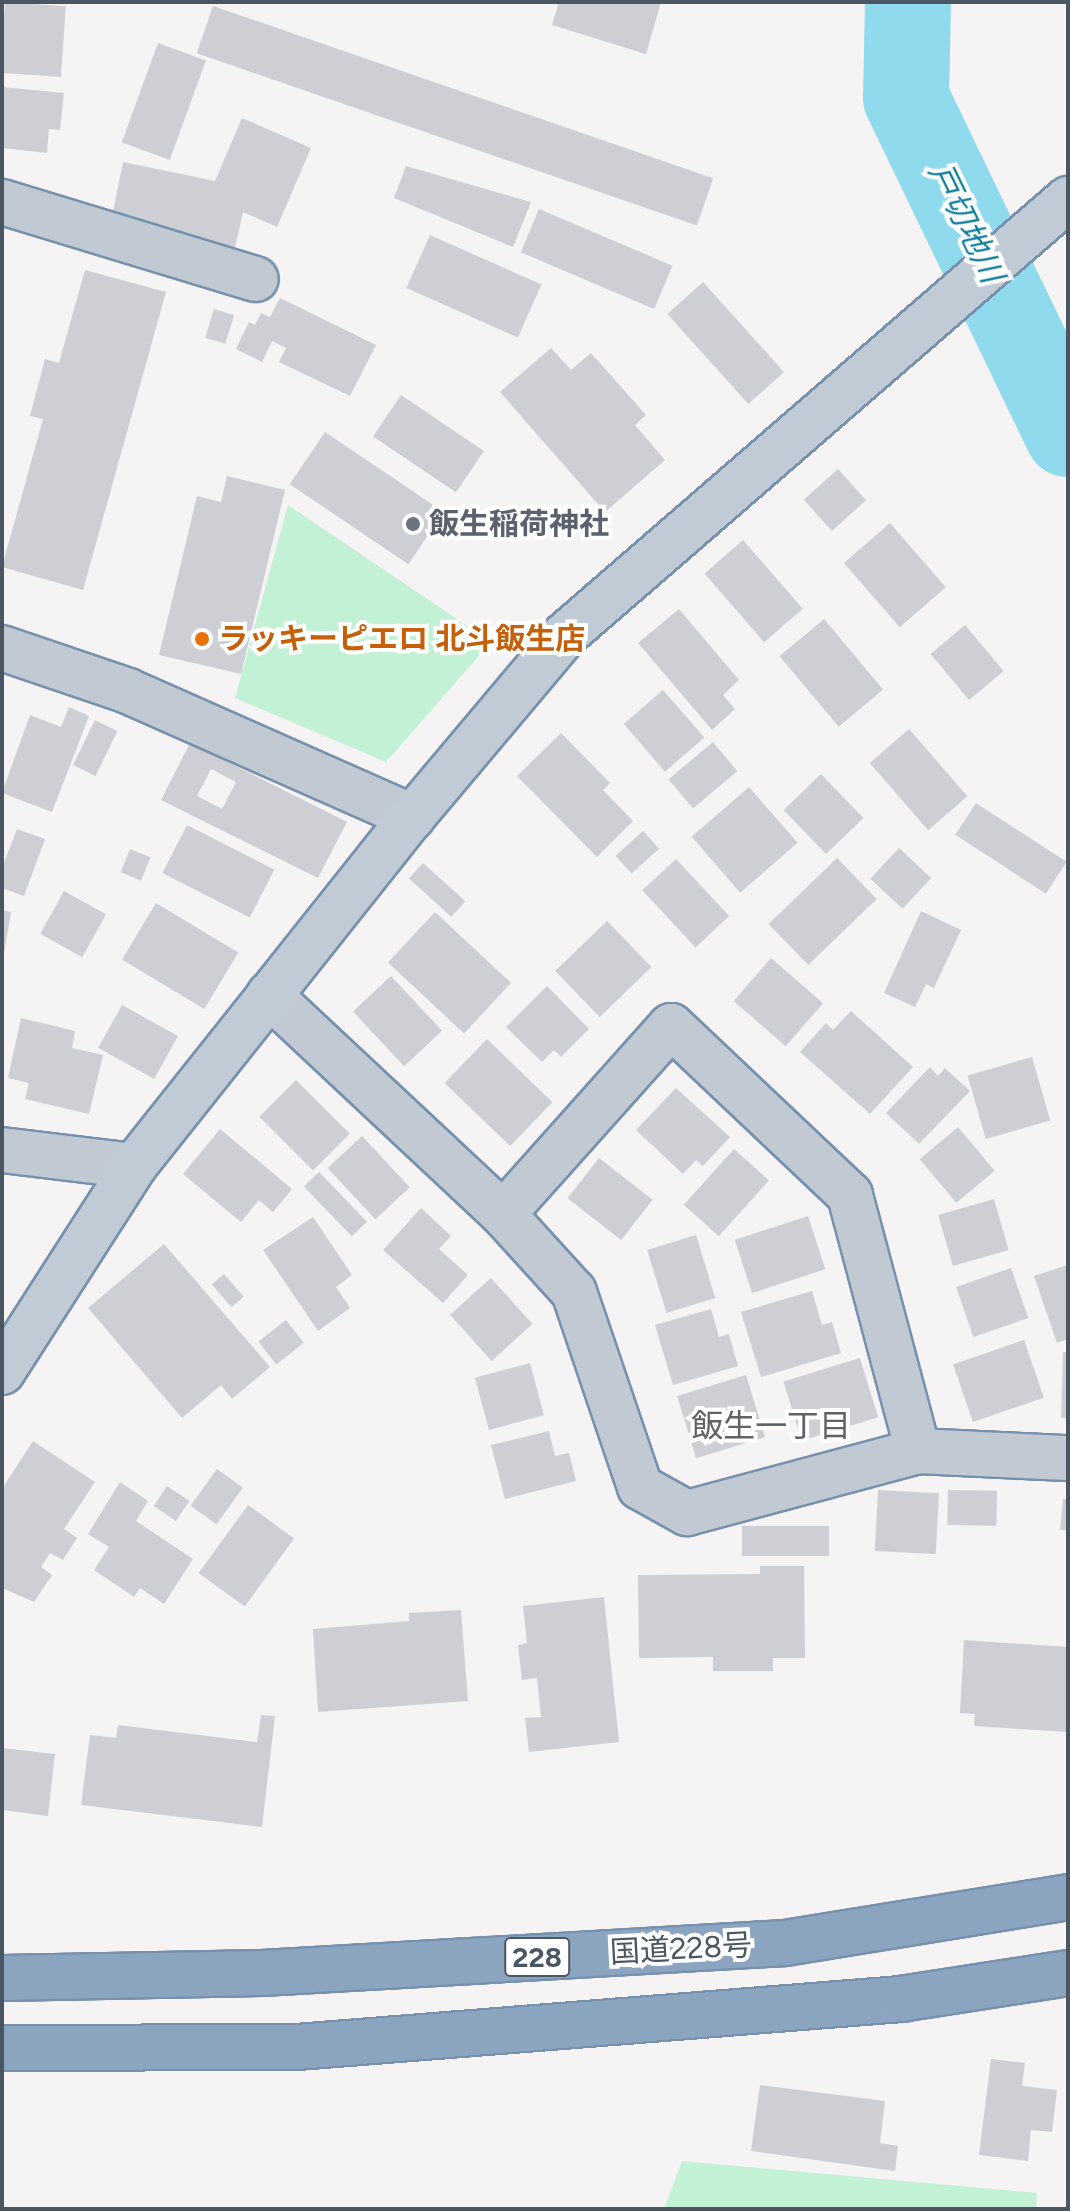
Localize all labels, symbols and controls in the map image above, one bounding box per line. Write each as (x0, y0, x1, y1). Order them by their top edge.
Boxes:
water label: 戸切地川 (921, 157, 1011, 289)
place label: 飯生稲荷神社 (429, 506, 609, 542)
marker: 飯生稲荷神社 (404, 515, 422, 533)
place label: ラッキーピエロ 北斗飯生店 (218, 621, 585, 657)
marker: ラッキーピエロ 北斗飯生店 (193, 630, 211, 648)
district label: 飯生一丁目 (691, 1407, 851, 1445)
street label: 国道228号 (609, 1927, 753, 1971)
road number: 228 (503, 1933, 571, 1981)

